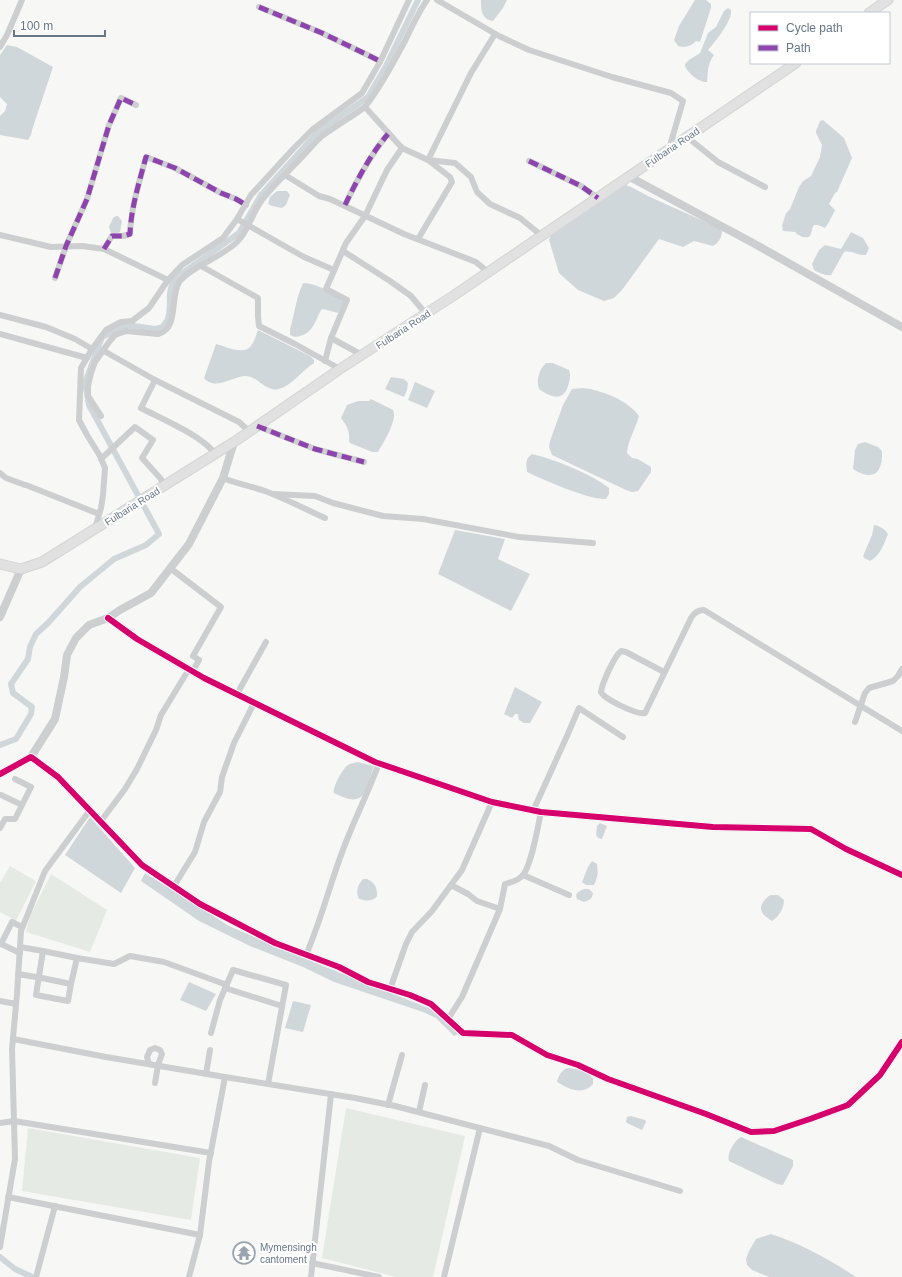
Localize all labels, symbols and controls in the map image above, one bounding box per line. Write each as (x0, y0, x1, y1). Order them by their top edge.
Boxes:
scale bar (14, 12, 105, 38)
legend (750, 12, 890, 64)
text: 100 m (20, 19, 53, 33)
text: Cycle path (786, 21, 843, 35)
text: Path (786, 41, 811, 55)
street label: Fulbaria Road (643, 125, 701, 170)
street label: Fulbaria Road (374, 308, 433, 351)
street label: Fulbaria Road (103, 485, 162, 528)
temple icon: Mymensingh cantoment (231, 1240, 257, 1266)
place label: Mymensingh cantoment (260, 1242, 317, 1265)

